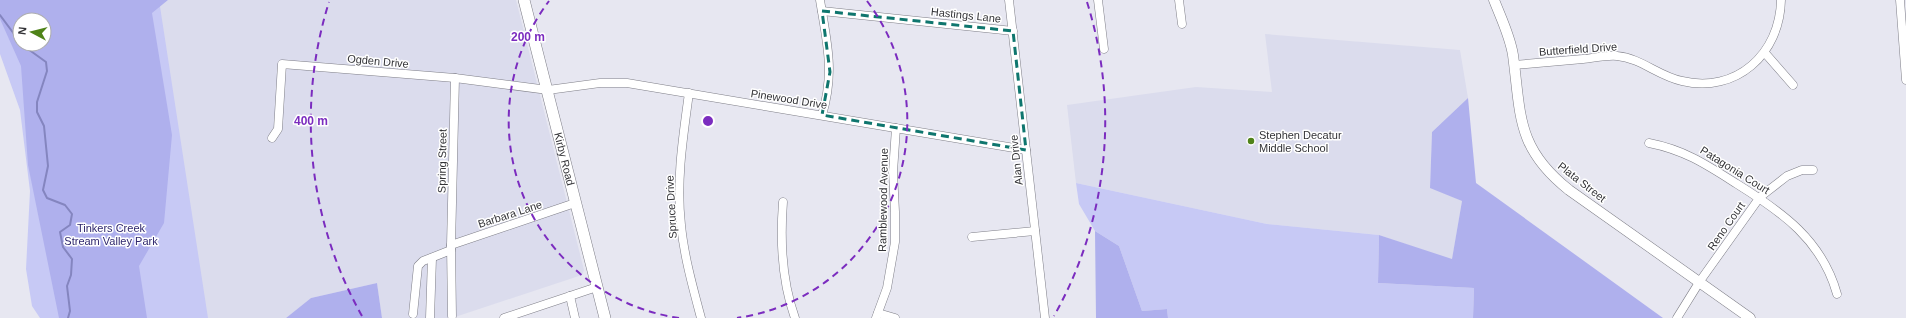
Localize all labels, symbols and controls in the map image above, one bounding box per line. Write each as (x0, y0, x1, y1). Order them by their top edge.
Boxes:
street label: Hastings Lane (930, 5, 1002, 25)
north arrow (12, 12, 52, 52)
text: N (16, 26, 29, 35)
text: 200 m (511, 30, 545, 44)
street label: Butterfield Drive (1539, 40, 1617, 58)
street label: Ogden Drive (347, 52, 409, 70)
street label: Pinewood Drive (750, 87, 828, 111)
text: 400 m (294, 114, 328, 128)
centre of rings (701, 114, 715, 128)
street label: Spring Street (435, 129, 449, 193)
place label: Stephen Decatur Middle School (1259, 129, 1342, 154)
street label: Kirby Road (552, 131, 577, 187)
street label: Alan Drive (1007, 134, 1025, 186)
marker: Stephen Decatur Middle School (1246, 136, 1256, 146)
street label: Patagonia Court (1698, 144, 1772, 196)
street label: Ramblewood Avenue (876, 148, 890, 252)
street label: Plata Street (1556, 160, 1608, 204)
street label: Spruce Drive (663, 175, 679, 239)
street label: Barbara Lane (476, 198, 544, 230)
street label: Reno Court (1705, 200, 1747, 252)
park label: Tinkers Creek Stream Valley Park (64, 222, 158, 247)

